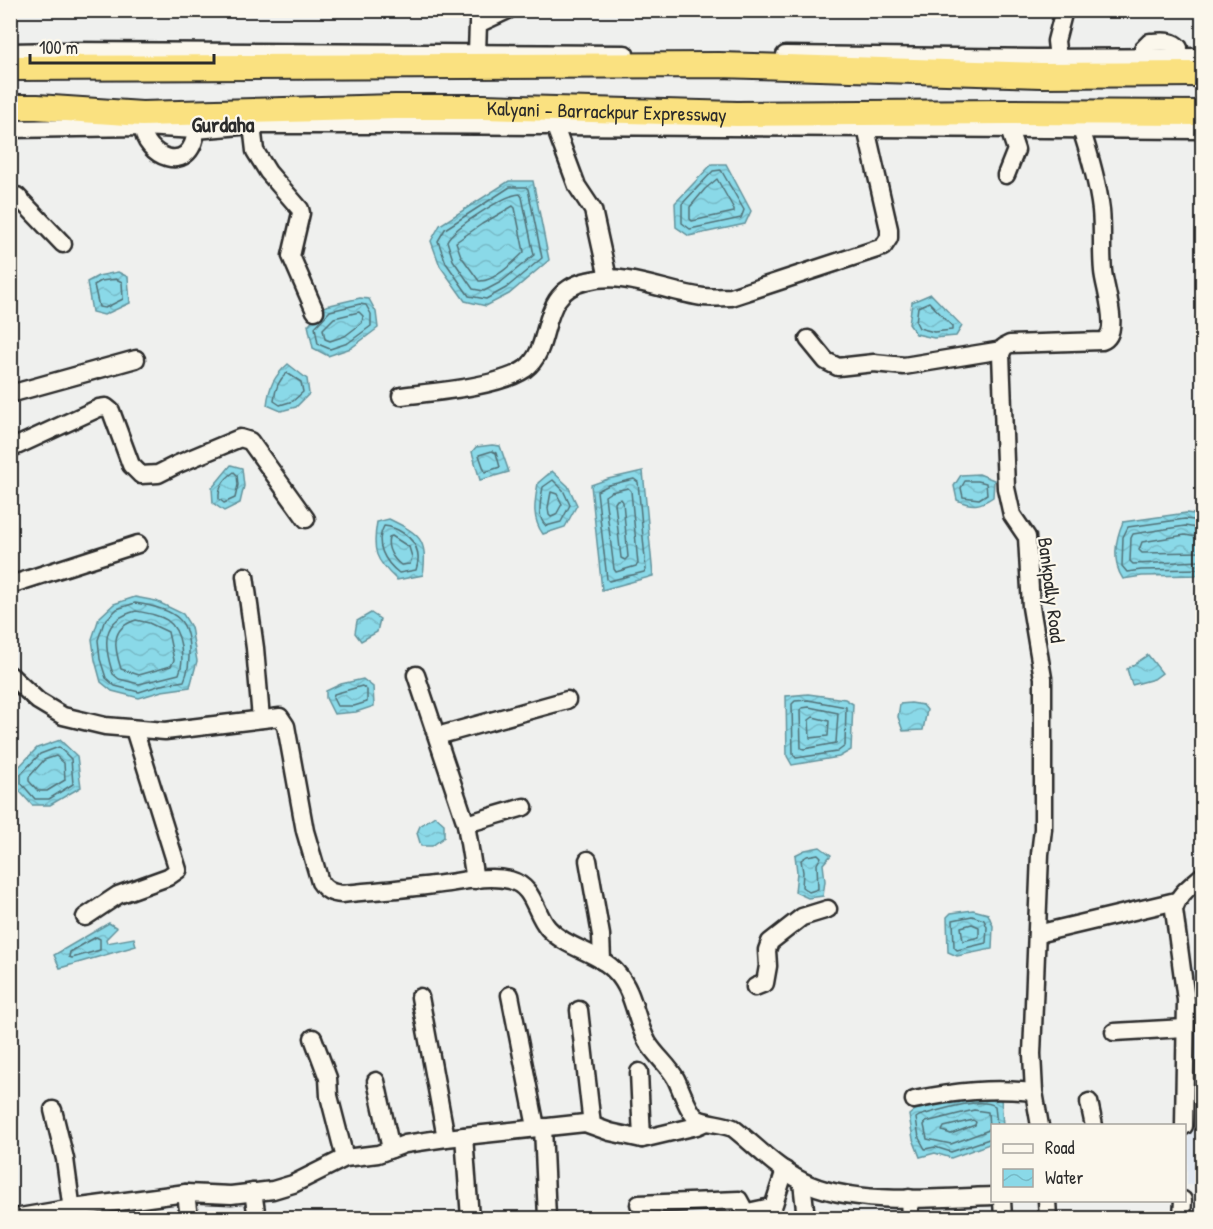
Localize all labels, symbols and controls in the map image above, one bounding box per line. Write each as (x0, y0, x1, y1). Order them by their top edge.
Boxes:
scale bar (30, 27, 214, 65)
text: 100 m (39, 35, 78, 60)
street label: Kalyani - Barrackpur Expressway (486, 94, 727, 127)
district label: Gurdaha (192, 109, 255, 139)
street label: Bankpally Road (1032, 536, 1072, 645)
legend (991, 1124, 1186, 1202)
text: Road (1045, 1135, 1075, 1160)
text: Water (1045, 1165, 1083, 1190)

